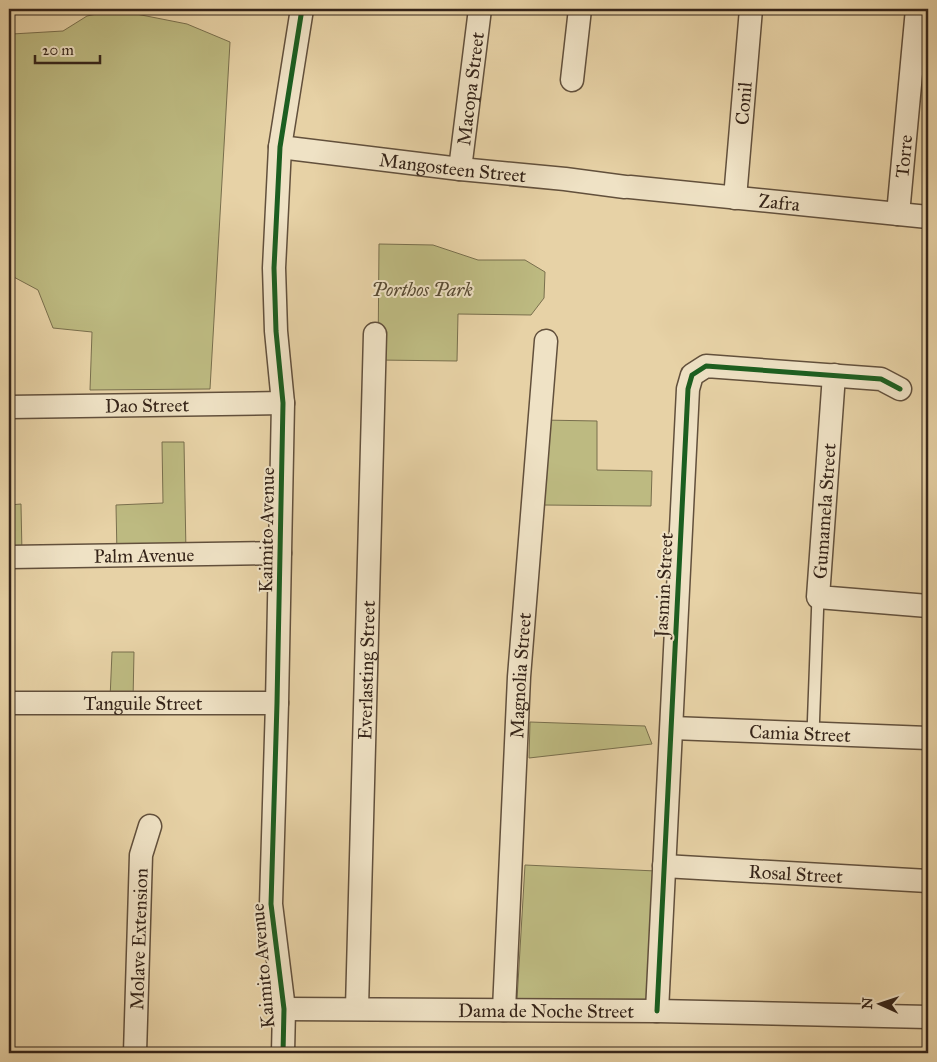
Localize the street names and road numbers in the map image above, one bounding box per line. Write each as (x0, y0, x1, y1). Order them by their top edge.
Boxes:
street label: Macopa Street (452, 30, 489, 147)
street label: Conil (730, 80, 757, 126)
street label: Torre (890, 134, 917, 179)
street label: Mangosteen Street (378, 148, 527, 187)
street label: Zafra (757, 189, 802, 216)
street label: Dao Street (105, 393, 189, 418)
street label: Gumamela Street (808, 442, 841, 580)
street label: Kaimito Avenue (254, 467, 279, 593)
street label: Jasmin Street (649, 532, 679, 640)
street label: Palm Avenue (93, 543, 195, 568)
street label: Everlasting Street (353, 600, 380, 740)
street label: Magnolia Street (505, 611, 536, 739)
street label: Tanguile Street (84, 692, 203, 716)
street label: Camia Street (749, 720, 851, 747)
street label: Rosal Street (748, 860, 844, 888)
street label: Molave Extension (125, 868, 153, 1010)
street label: Kaimito Avenue (246, 902, 279, 1029)
street label: Dama de Noche Street (458, 999, 634, 1023)

